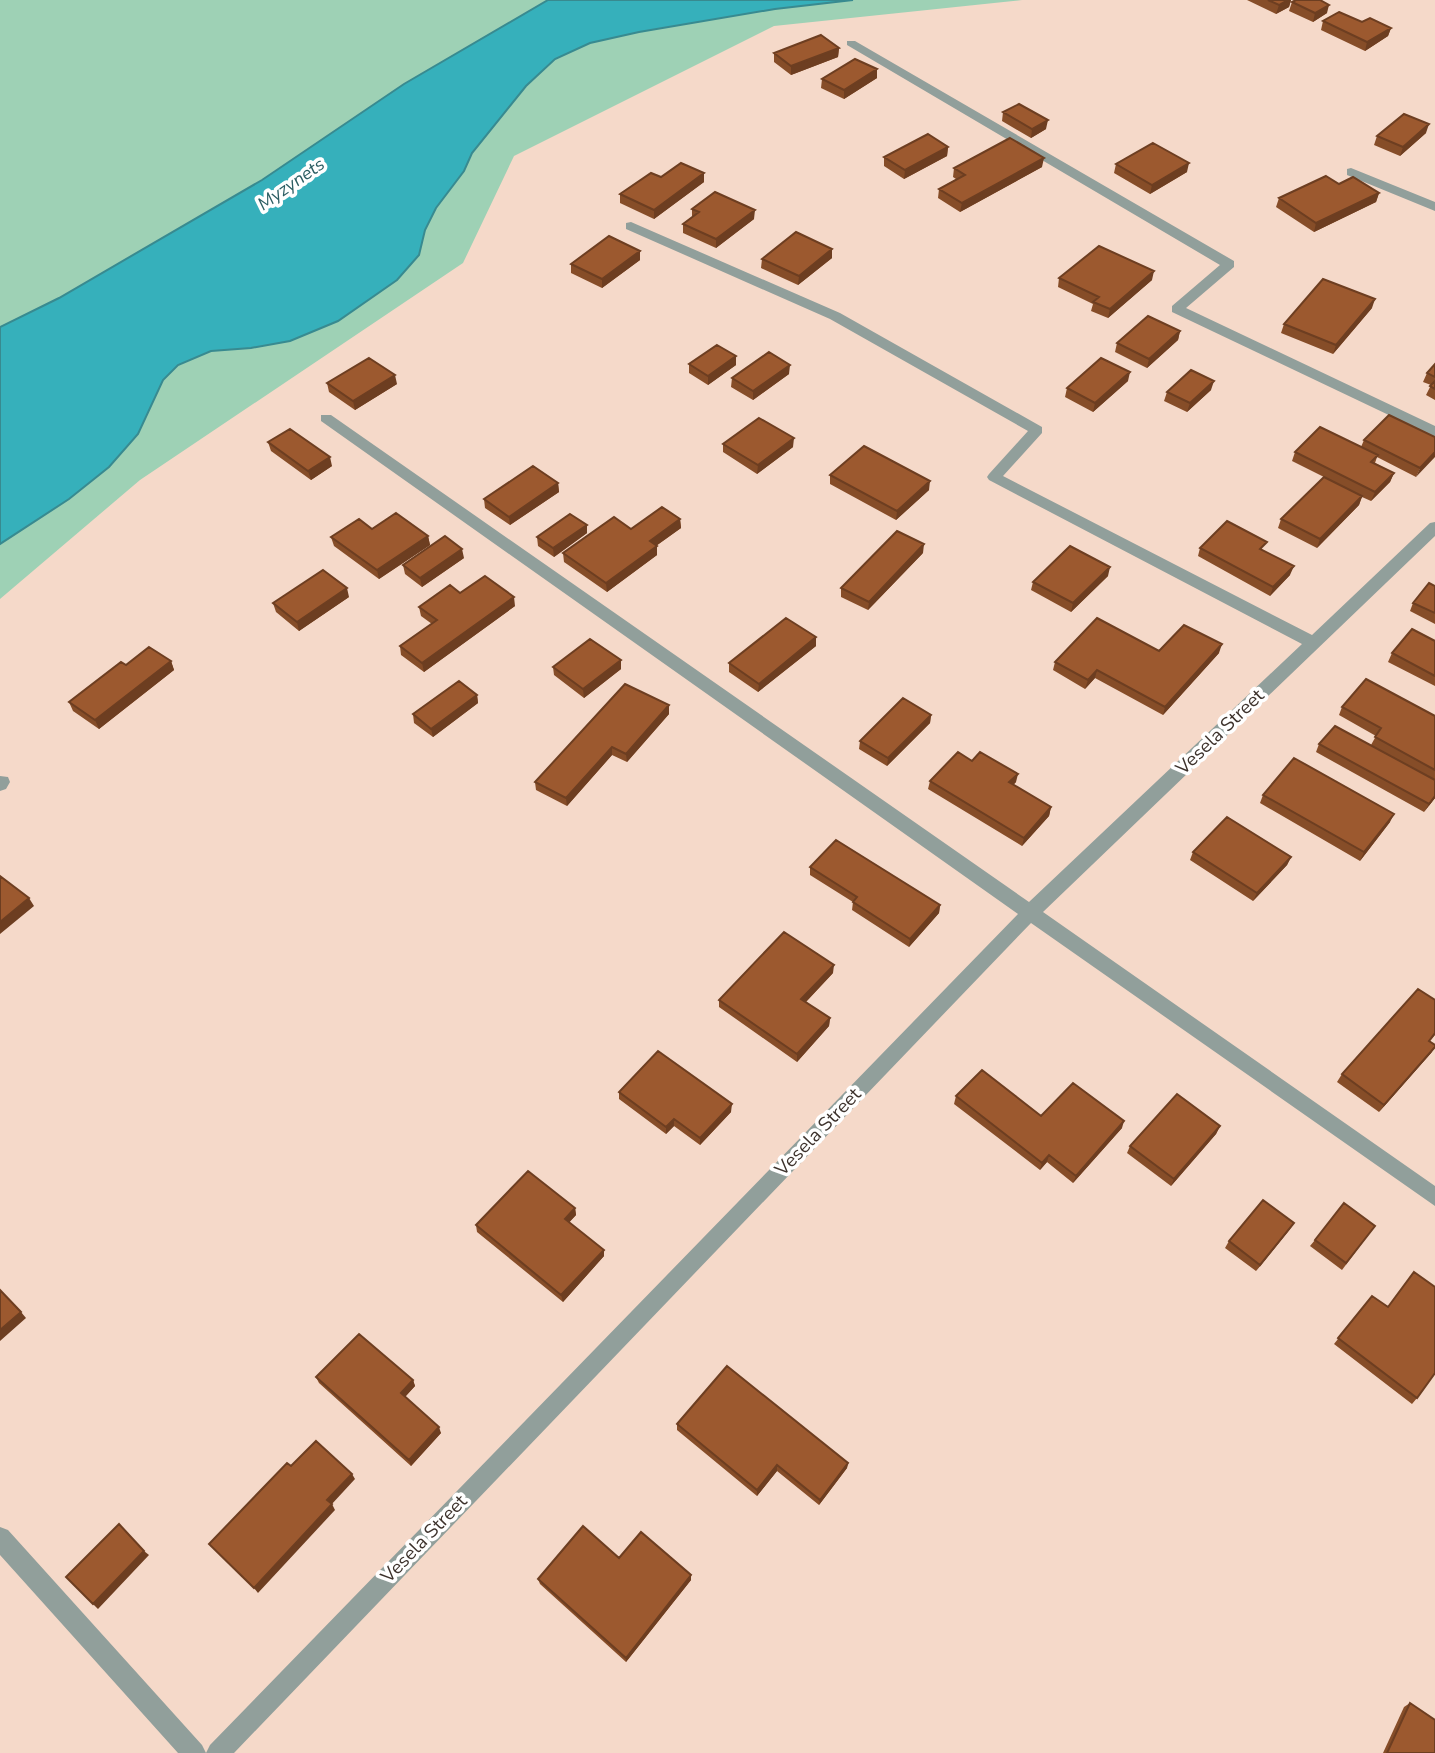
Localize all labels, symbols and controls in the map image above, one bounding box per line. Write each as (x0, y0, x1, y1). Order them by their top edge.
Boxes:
water label: Myzynets (253, 152, 329, 216)
street label: Vesela Street (1169, 683, 1270, 782)
street label: Vesela Street (768, 1082, 867, 1183)
street label: Vesela Street (374, 1489, 473, 1590)

